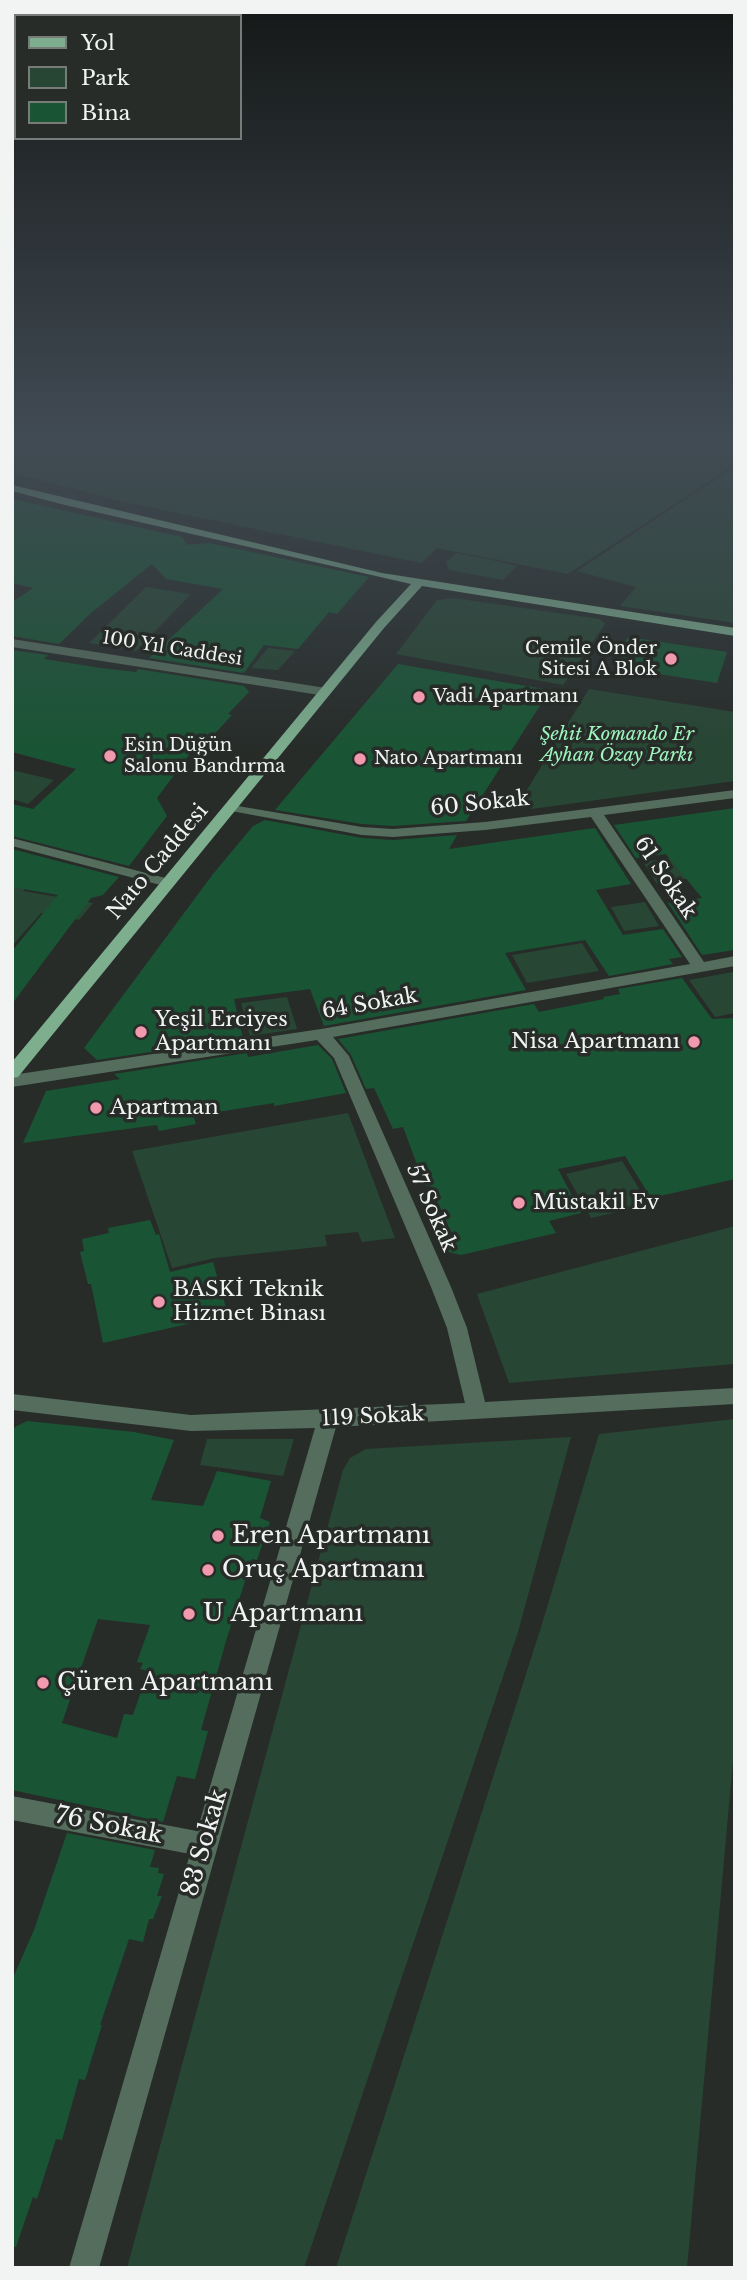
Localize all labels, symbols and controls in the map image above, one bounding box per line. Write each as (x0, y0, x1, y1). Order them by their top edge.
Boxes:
legend (14, 14, 242, 140)
text: Yol (81, 30, 115, 56)
text: Park (81, 65, 130, 91)
text: Bina (81, 100, 130, 126)
street label: 100 Yıl Caddesi (100, 627, 244, 671)
place label: Cemile Önder Sitesi A Blok (525, 638, 657, 680)
marker: Cemile Önder Sitesi A Blok (663, 651, 679, 667)
place label: Vadi Apartmanı (433, 686, 578, 708)
marker: Vadi Apartmanı (411, 689, 427, 705)
park label: Şehit Komando Er Ayhan Özay Parkı (540, 724, 694, 766)
place label: Esin Düğün Salonu Bandırma (124, 735, 285, 778)
marker: Esin Düğün Salonu Bandırma (102, 748, 118, 764)
place label: Nato Apartmanı (374, 748, 523, 770)
marker: Nato Apartmanı (352, 751, 368, 767)
street label: 60 Sokak (429, 786, 531, 822)
street label: Nato Caddesi (102, 799, 214, 925)
street label: 61 Sokak (628, 832, 702, 924)
street label: 64 Sokak (320, 983, 420, 1025)
place label: Yeşil Erciyes Apartmanı (155, 1007, 288, 1057)
marker: Yeşil Erciyes Apartmanı (133, 1024, 149, 1040)
place label: Nisa Apartmanı (511, 1029, 680, 1055)
marker: Nisa Apartmanı (686, 1034, 702, 1050)
place label: Apartman (110, 1095, 219, 1121)
marker: Apartman (88, 1100, 104, 1116)
street label: 57 Sokak (401, 1160, 461, 1256)
place label: Müstakil Ev (533, 1190, 659, 1216)
marker: Müstakil Ev (511, 1195, 527, 1211)
place label: BASKİ Teknik Hizmet Binası (173, 1277, 326, 1327)
marker: BASKİ Teknik Hizmet Binası (151, 1294, 167, 1310)
street label: 119 Sokak (321, 1402, 425, 1432)
place label: Eren Apartmanı (232, 1522, 430, 1550)
marker: Eren Apartmanı (210, 1528, 226, 1544)
place label: Oruç Apartmanı (222, 1556, 424, 1584)
marker: Oruç Apartmanı (200, 1562, 216, 1578)
place label: U Apartmanı (203, 1600, 363, 1628)
marker: U Apartmanı (181, 1606, 197, 1622)
place label: Çüren Apartmanı (57, 1669, 273, 1697)
marker: Çüren Apartmanı (35, 1675, 51, 1691)
street label: 83 Sokak (176, 1786, 234, 1900)
street label: 76 Sokak (53, 1802, 165, 1850)

